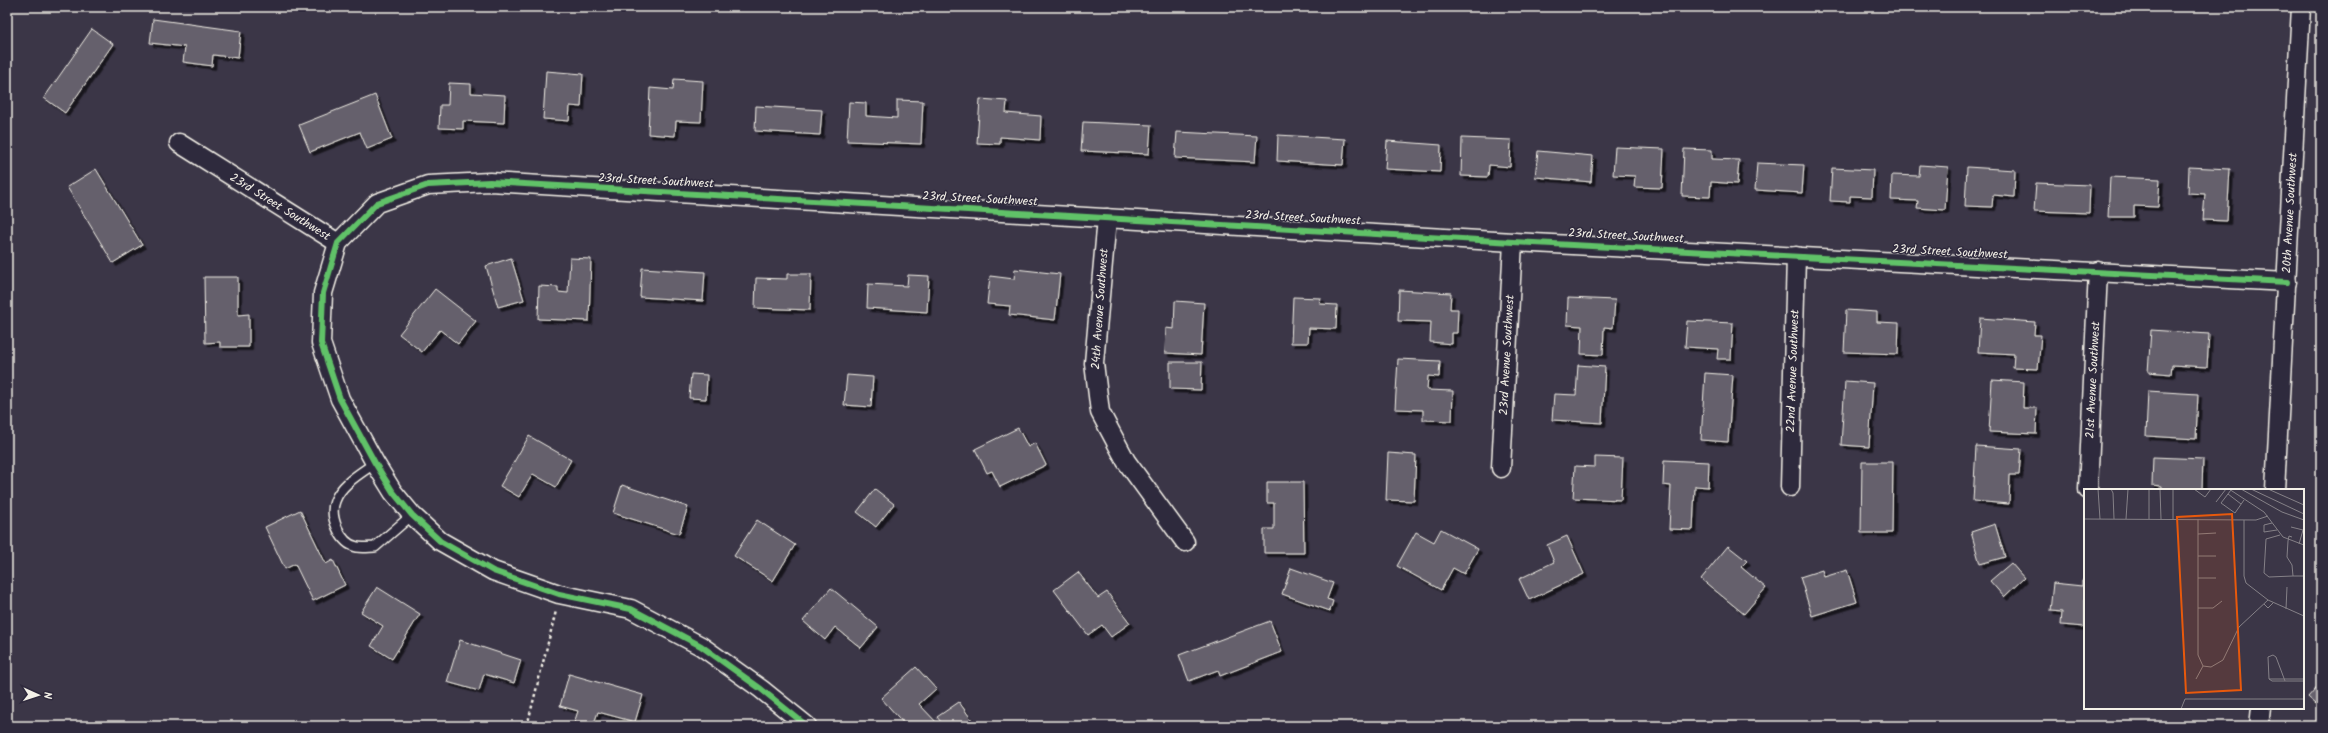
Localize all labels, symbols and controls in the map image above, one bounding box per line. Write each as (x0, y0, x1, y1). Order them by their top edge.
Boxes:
street label: 20th Avenue Southwest (2277, 152, 2303, 274)
street label: 23rd Street Southwest (226, 168, 334, 246)
street label: 23rd Street Southwest (598, 168, 715, 194)
street label: 23rd Street Southwest (922, 186, 1039, 212)
street label: 23rd Street Southwest (1245, 205, 1362, 231)
street label: 23rd Street Southwest (1568, 223, 1685, 249)
street label: 23rd Street Southwest (1892, 239, 2009, 265)
street label: 24th Avenue Southwest (1086, 247, 1114, 370)
street label: 23rd Avenue Southwest (1494, 294, 1520, 416)
street label: 22nd Avenue Southwest (1781, 309, 1805, 433)
street label: 21st Avenue Southwest (2080, 321, 2106, 439)
inset map (2084, 489, 2304, 709)
north arrow (18, 675, 58, 715)
text: N (38, 692, 56, 699)

